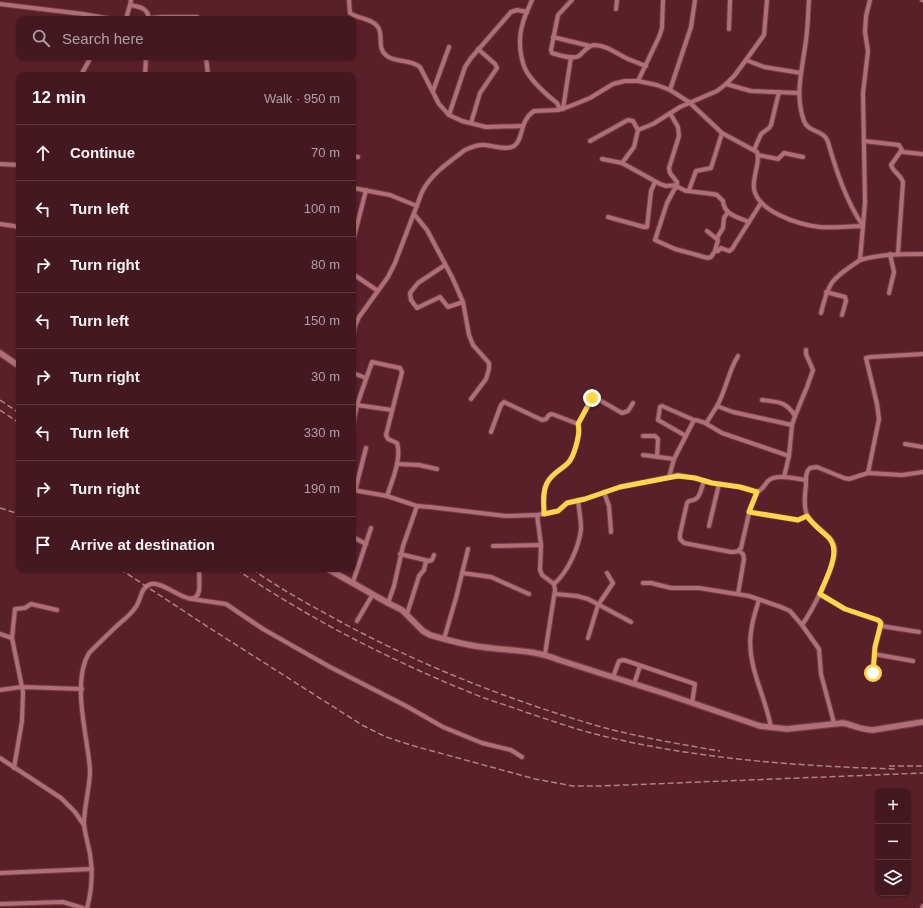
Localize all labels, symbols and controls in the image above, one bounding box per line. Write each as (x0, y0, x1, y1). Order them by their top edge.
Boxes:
search box (16, 16, 356, 60)
icon: search (30, 27, 52, 49)
text: Search here (62, 30, 144, 47)
text: 12 min (32, 88, 86, 107)
text: Walk · 950 m (264, 91, 340, 106)
icon: ahead (32, 142, 54, 164)
text: Continue (70, 144, 135, 161)
text: 70 m (311, 145, 340, 160)
icon: left (32, 198, 54, 220)
text: Turn left (70, 200, 129, 217)
text: 100 m (304, 201, 340, 216)
icon: right (32, 254, 54, 276)
text: Turn right (70, 256, 140, 273)
text: 80 m (311, 257, 340, 272)
icon: left (32, 310, 54, 332)
text: Turn left (70, 312, 129, 329)
text: 150 m (304, 313, 340, 328)
icon: right (32, 366, 54, 388)
text: Turn right (70, 368, 140, 385)
text: 30 m (311, 369, 340, 384)
route end (583, 389, 601, 407)
icon: left (32, 422, 54, 444)
text: Turn left (70, 424, 129, 441)
text: 330 m (304, 425, 340, 440)
icon: right (32, 478, 54, 500)
text: Turn right (70, 480, 140, 497)
text: 190 m (304, 481, 340, 496)
icon: arrive (32, 534, 54, 556)
text: Arrive at destination (70, 536, 215, 553)
route start (864, 664, 882, 682)
map controls (875, 788, 911, 896)
button: + (875, 788, 911, 824)
button: − (875, 824, 911, 860)
button: layers (875, 860, 911, 896)

